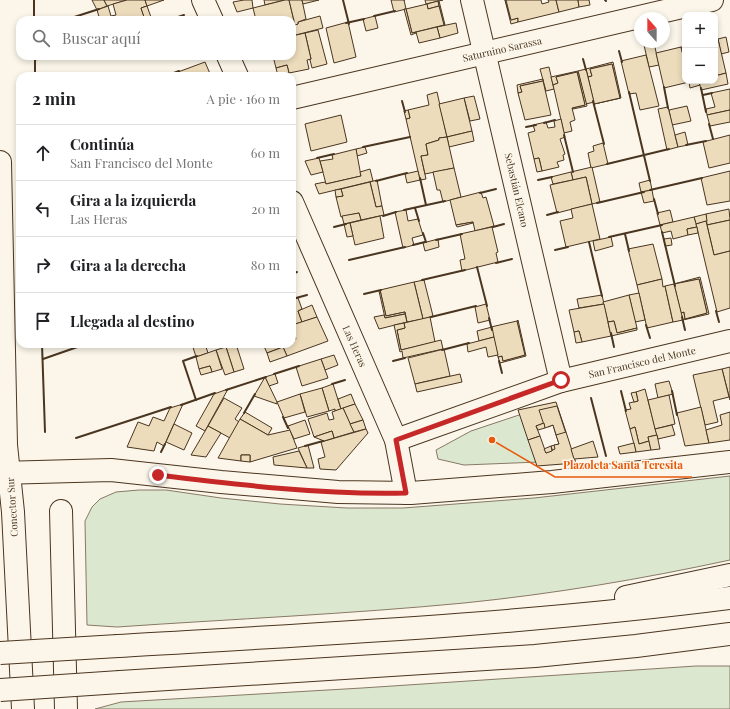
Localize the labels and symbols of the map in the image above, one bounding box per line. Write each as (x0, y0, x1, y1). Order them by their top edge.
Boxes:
north arrow (634, 12, 670, 48)
street label: Saturnino Sarassa (461, 33, 543, 65)
street label: Sebastián Elcano (502, 152, 532, 229)
street label: Las Heras (340, 323, 370, 369)
street label: San Francisco del Monte (587, 343, 697, 381)
route start (552, 371, 570, 389)
callout: Plazoleta Santa Teresita (555, 454, 692, 477)
text: Plazoleta Santa Teresita (563, 457, 683, 472)
route end (149, 466, 167, 484)
street label: Conector Sur (3, 476, 21, 537)

